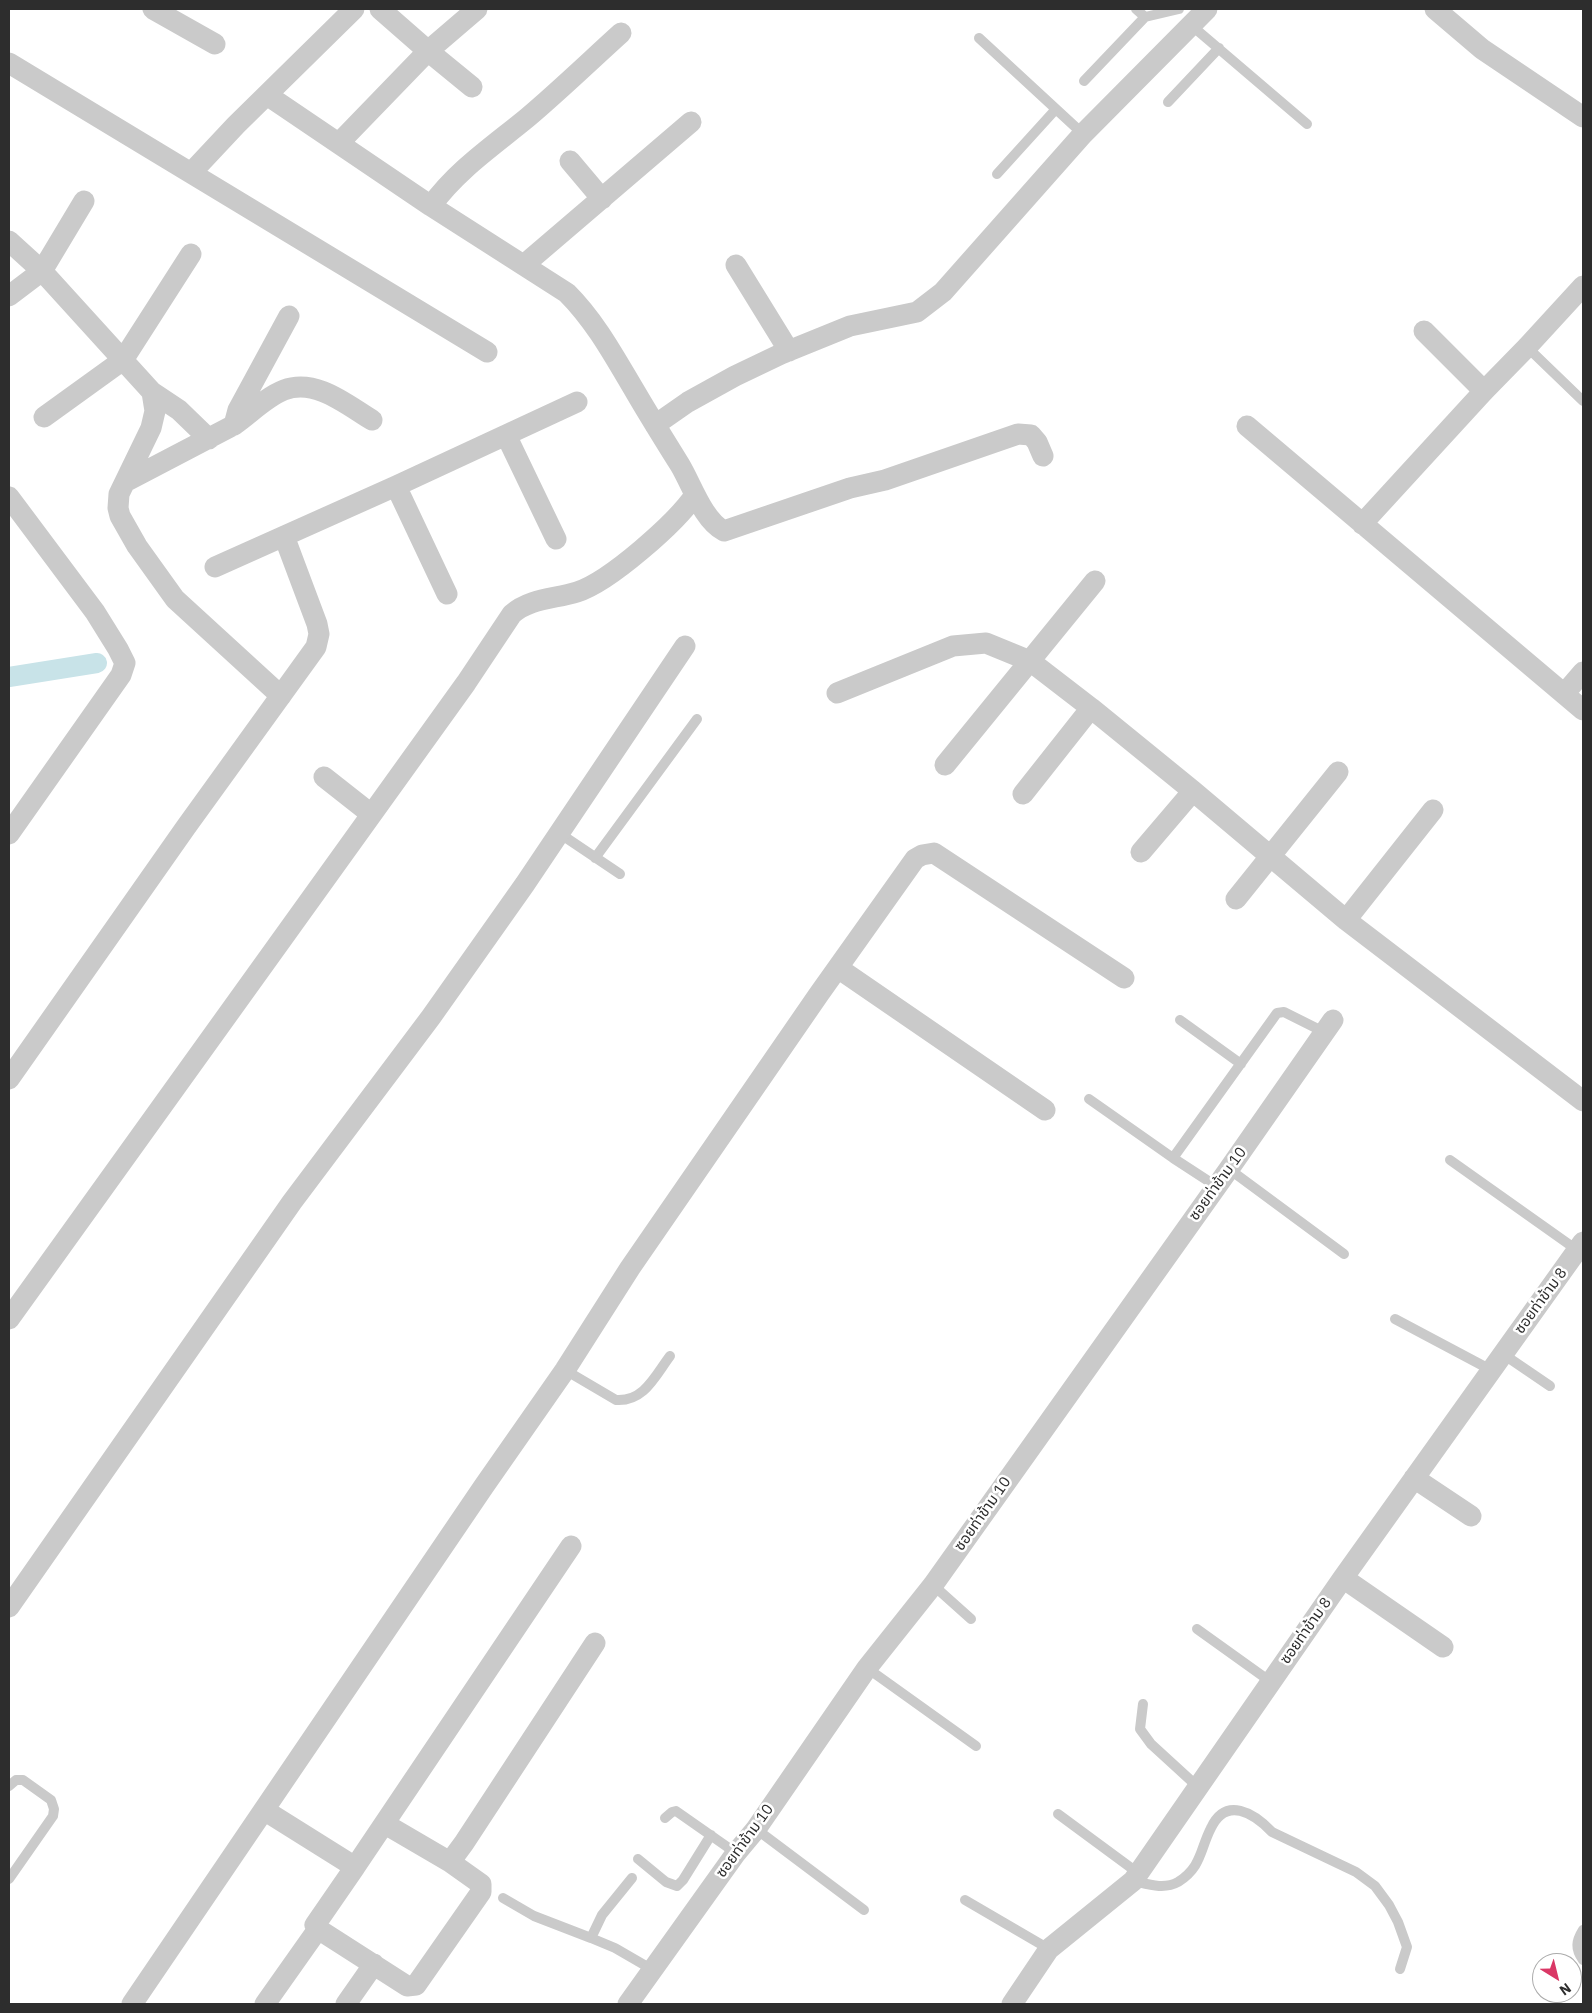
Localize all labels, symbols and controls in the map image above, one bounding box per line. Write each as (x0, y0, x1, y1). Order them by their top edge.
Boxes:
street label: ซอยท่าข้าม 10 (1185, 1144, 1251, 1224)
street label: ซอยท่าข้าม 8 (1511, 1265, 1571, 1337)
street label: ซอยท่าข้าม 10 (951, 1474, 1015, 1554)
street label: ซอยท่าข้าม 8 (1277, 1594, 1335, 1668)
street label: ซอยท่าข้าม 10 (712, 1801, 778, 1881)
north arrow (1532, 1953, 1582, 2003)
text: N (1556, 1979, 1575, 2000)

